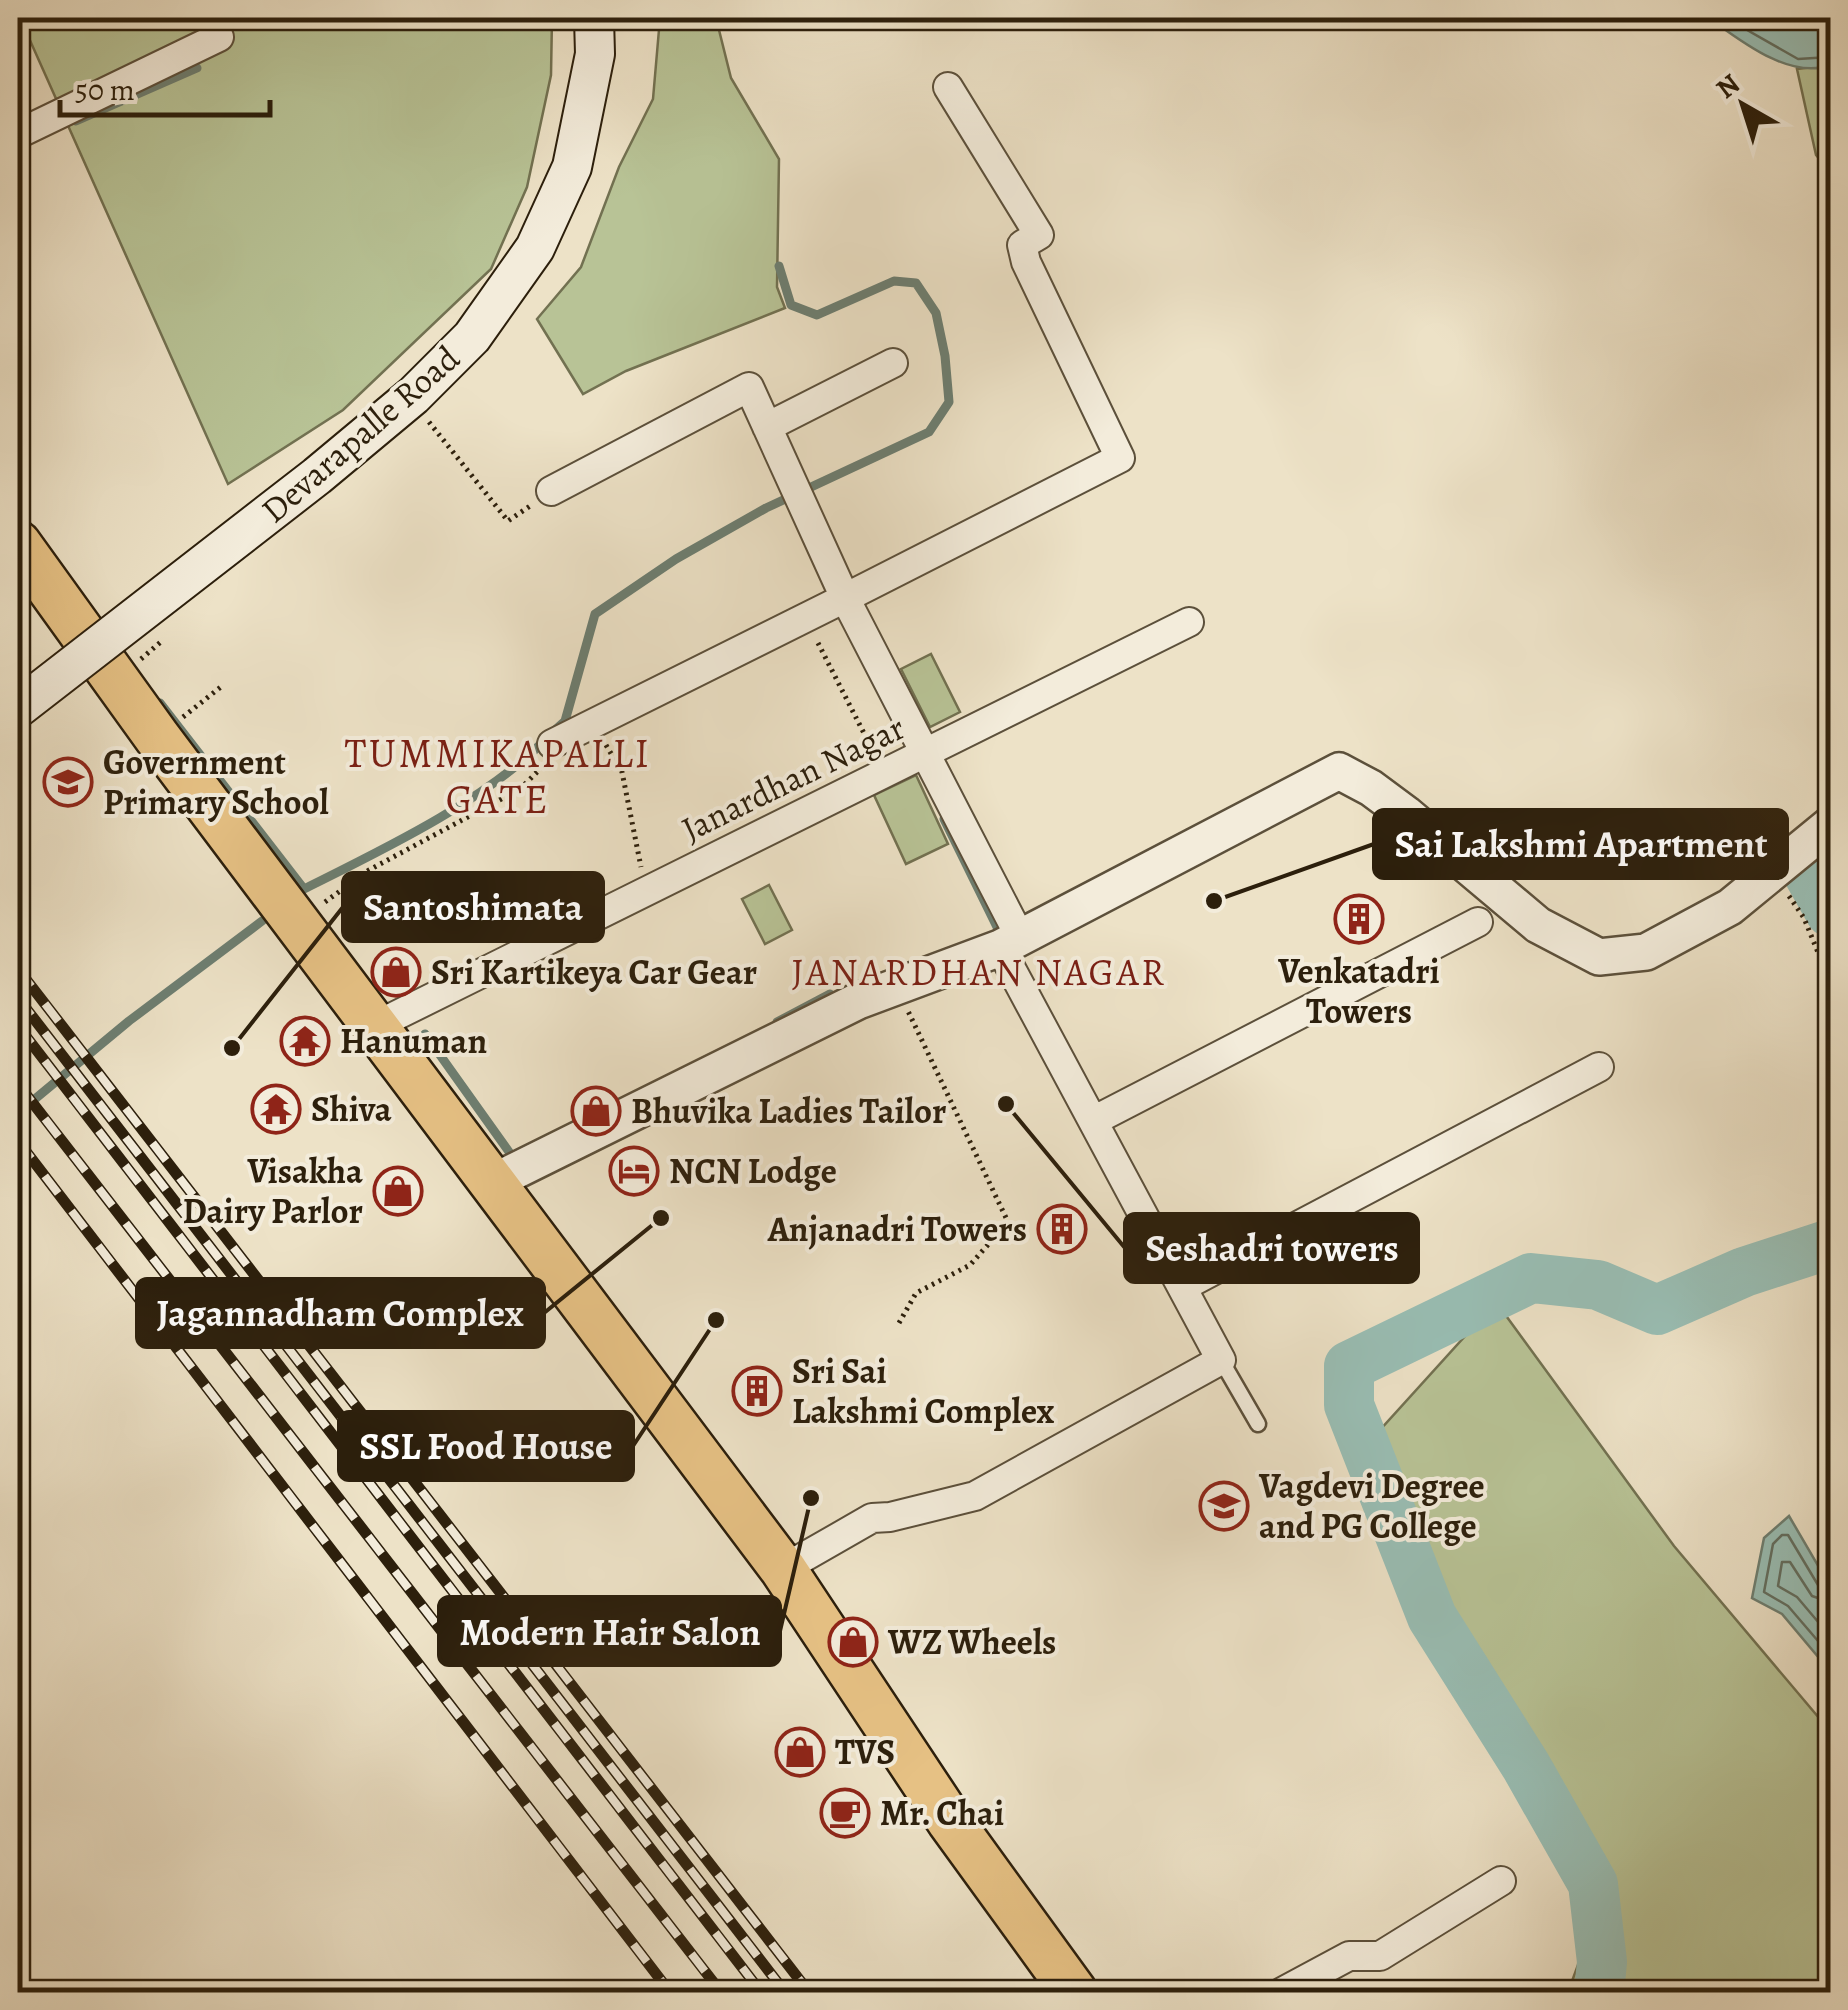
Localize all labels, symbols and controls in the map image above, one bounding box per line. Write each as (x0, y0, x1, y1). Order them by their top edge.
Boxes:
scale bar (60, 55, 270, 117)
north arrow (1693, 55, 1793, 155)
text: N (1708, 65, 1748, 108)
text: 50 m (75, 70, 135, 110)
street label: Devarapalle Road (251, 334, 470, 534)
street label: Janardhan Nagar (673, 703, 913, 853)
district label: TUMMIKAPALLI GATE (345, 726, 651, 827)
place label: Government Primary School (103, 738, 329, 826)
school or university icon: Government Primary School (42, 756, 94, 808)
callout: Sai Lakshmi Apartment (1374, 810, 1787, 878)
text: Sai Lakshmi Apartment (1394, 818, 1768, 870)
callout: Santoshimata (343, 873, 603, 941)
text: Santoshimata (363, 881, 584, 933)
building icon: Venkatadri Towers (1333, 893, 1385, 945)
shop icon: Sri Kartikeya Car Gear (370, 946, 422, 998)
district label: JANARDHAN NAGAR (791, 946, 1167, 998)
place label: Venkatadri Towers (1277, 947, 1440, 1035)
place label: Sri Kartikeya Car Gear (431, 948, 757, 996)
temple icon: Hanuman (279, 1015, 331, 1067)
place label: Hanuman (340, 1017, 487, 1065)
temple icon: Shiva (250, 1083, 302, 1135)
place label: Shiva (311, 1085, 392, 1133)
shop icon: Bhuvika Ladies Tailor (570, 1085, 622, 1137)
place label: Bhuvika Ladies Tailor (631, 1087, 947, 1135)
hotel icon: NCN Lodge (608, 1145, 660, 1197)
place label: Visakha Dairy Parlor (182, 1147, 363, 1235)
place label: NCN Lodge (669, 1147, 837, 1195)
shop icon: Visakha Dairy Parlor (372, 1165, 424, 1217)
building icon: Anjanadri Towers (1036, 1203, 1088, 1255)
place label: Anjanadri Towers (767, 1205, 1027, 1253)
callout: Seshadri towers (1125, 1214, 1418, 1282)
text: Seshadri towers (1145, 1222, 1399, 1274)
callout: Jagannadham Complex (137, 1279, 544, 1347)
text: Jagannadham Complex (156, 1287, 524, 1339)
place label: Sri Sai Lakshmi Complex (792, 1347, 1055, 1435)
building icon: Sri Sai Lakshmi Complex (731, 1365, 783, 1417)
callout: SSL Food House (339, 1412, 633, 1480)
text: SSL Food House (359, 1420, 613, 1472)
place label: Vagdevi Degree and PG College (1258, 1462, 1485, 1550)
school or university icon: Vagdevi Degree and PG College (1198, 1480, 1250, 1532)
callout: Modern Hair Salon (439, 1597, 780, 1665)
text: Modern Hair Salon (459, 1606, 761, 1658)
shop icon: WZ Wheels (827, 1616, 879, 1668)
place label: WZ Wheels (887, 1618, 1056, 1666)
shop icon: TVS (774, 1726, 826, 1778)
place label: TVS (835, 1728, 895, 1776)
cafe icon: Mr. Chai (819, 1787, 871, 1839)
place label: Mr. Chai (880, 1789, 1004, 1837)

